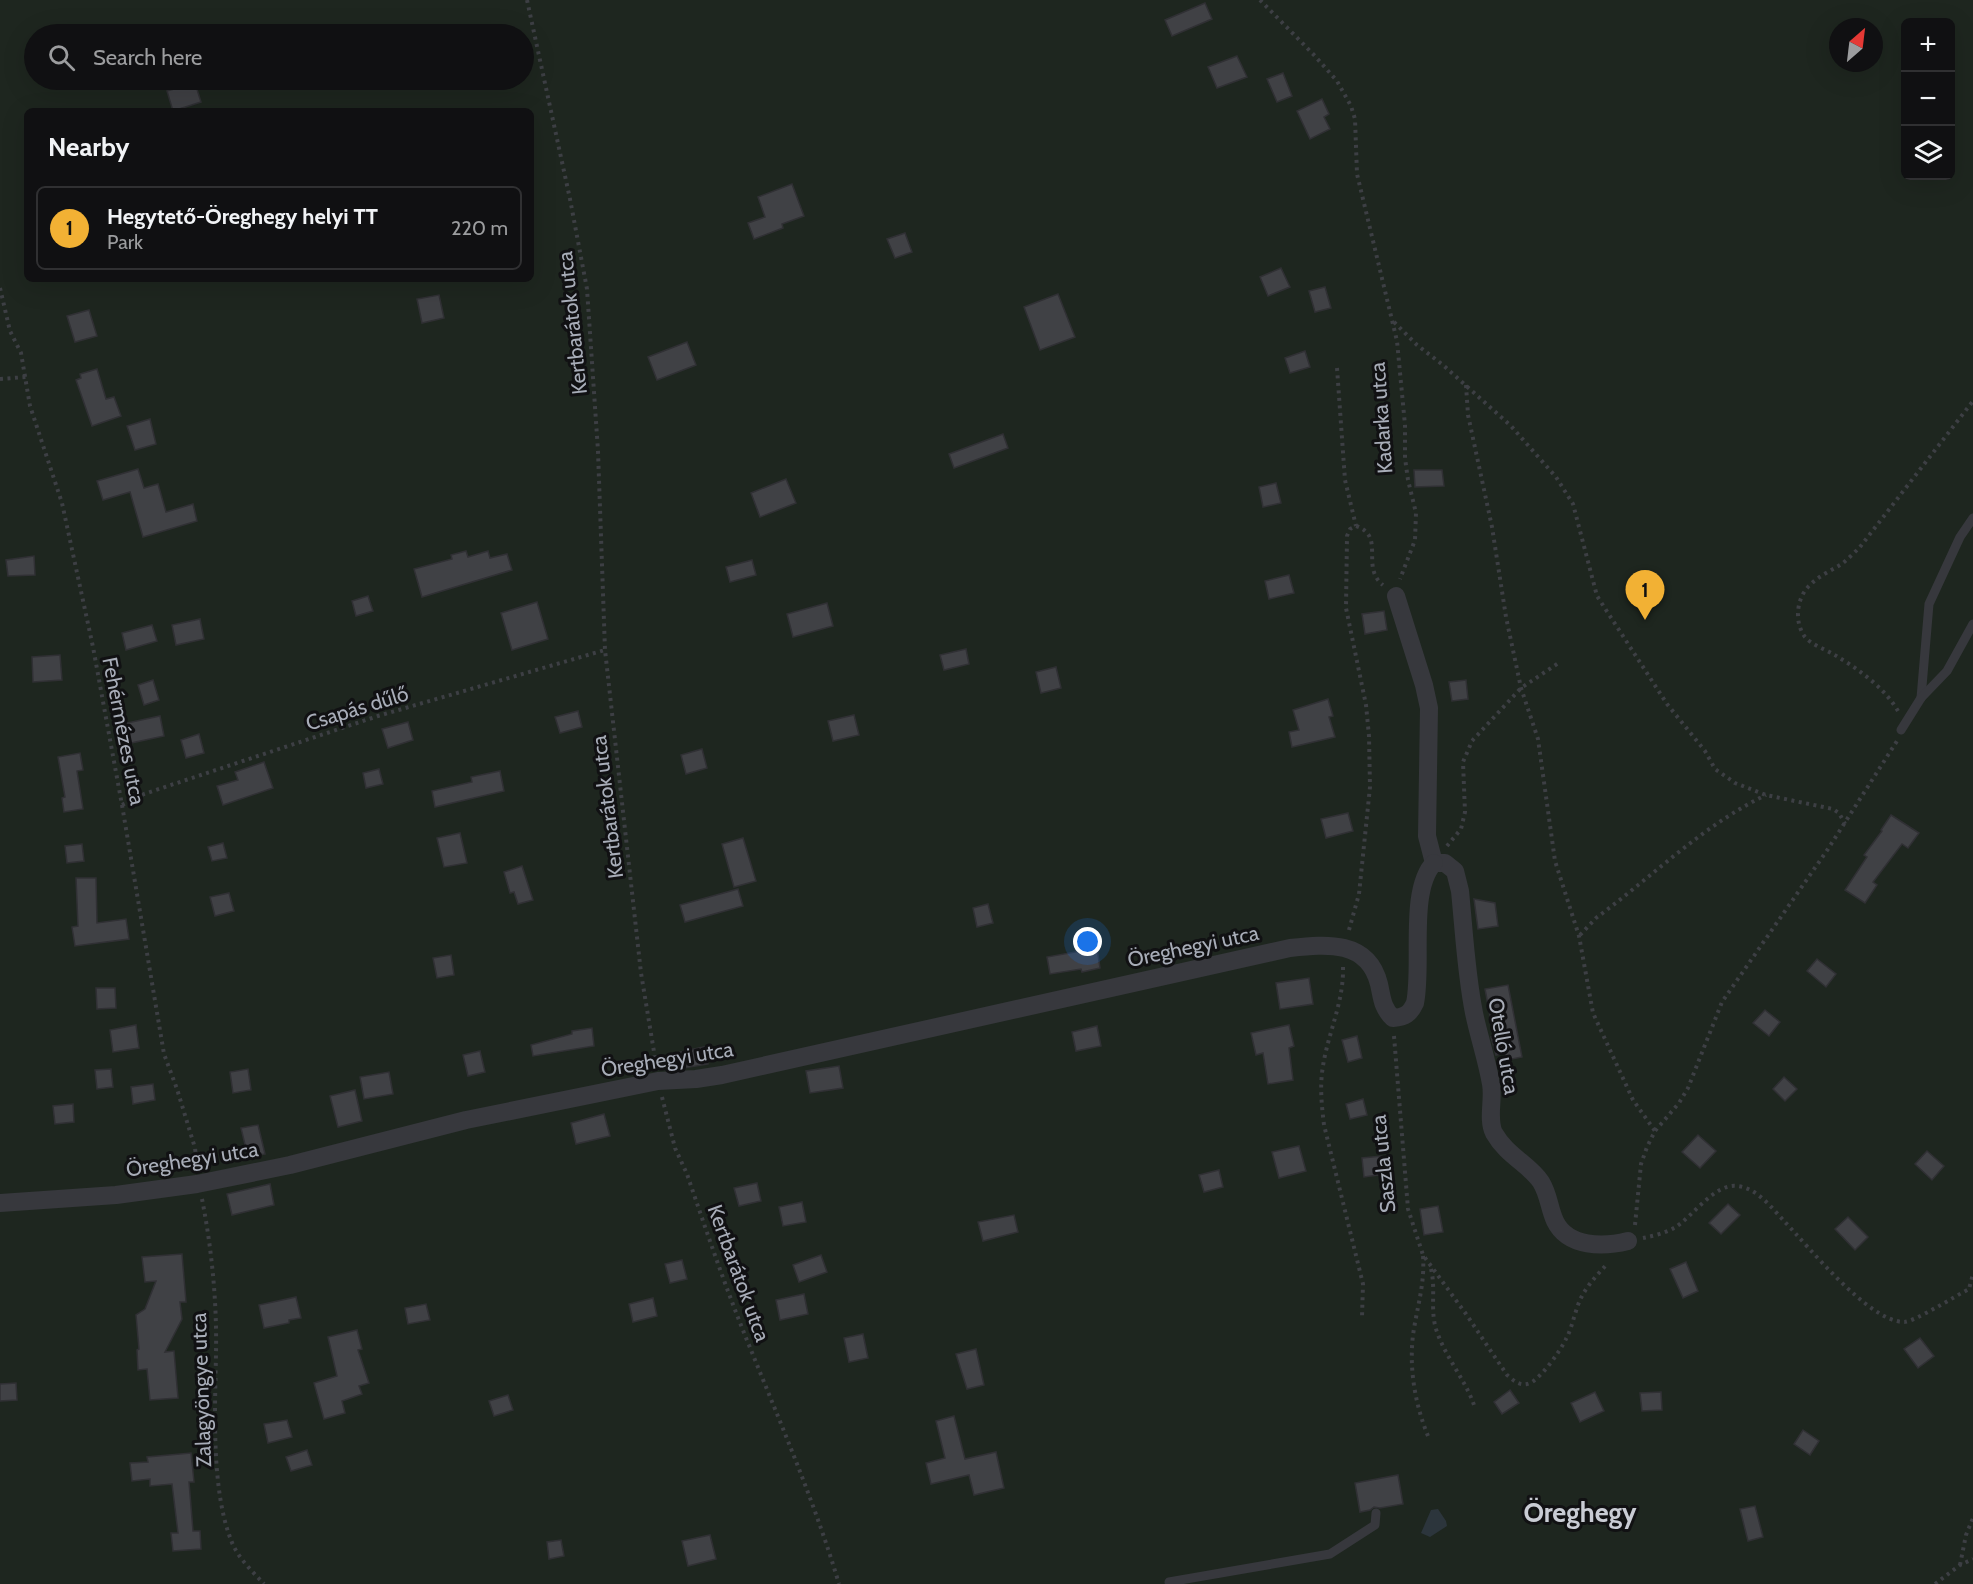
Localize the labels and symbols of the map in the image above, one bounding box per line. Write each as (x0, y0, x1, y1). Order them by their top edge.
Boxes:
north arrow (1829, 18, 1883, 72)
street label: Kertbarátok utca (552, 250, 592, 396)
street label: Kadarka utca (1365, 361, 1397, 475)
pin: 1 (1626, 570, 1664, 620)
street label: Fehérmézes utca (97, 655, 151, 807)
street label: Csapás dűlő (303, 681, 411, 735)
street label: Kertbarátok utca (586, 734, 628, 880)
street label: Öreghegyi utca (1125, 920, 1261, 972)
your location (1073, 927, 1102, 956)
street label: Otelló utca (1483, 996, 1525, 1096)
street label: Öreghegyi utca (599, 1036, 735, 1082)
street label: Saszla utca (1365, 1114, 1401, 1214)
street label: Öreghegyi utca (124, 1136, 260, 1182)
street label: Kertbarátok utca (703, 1201, 775, 1345)
street label: Zalagyöngye utca (186, 1312, 216, 1468)
district label: Öreghegy (1523, 1496, 1637, 1529)

